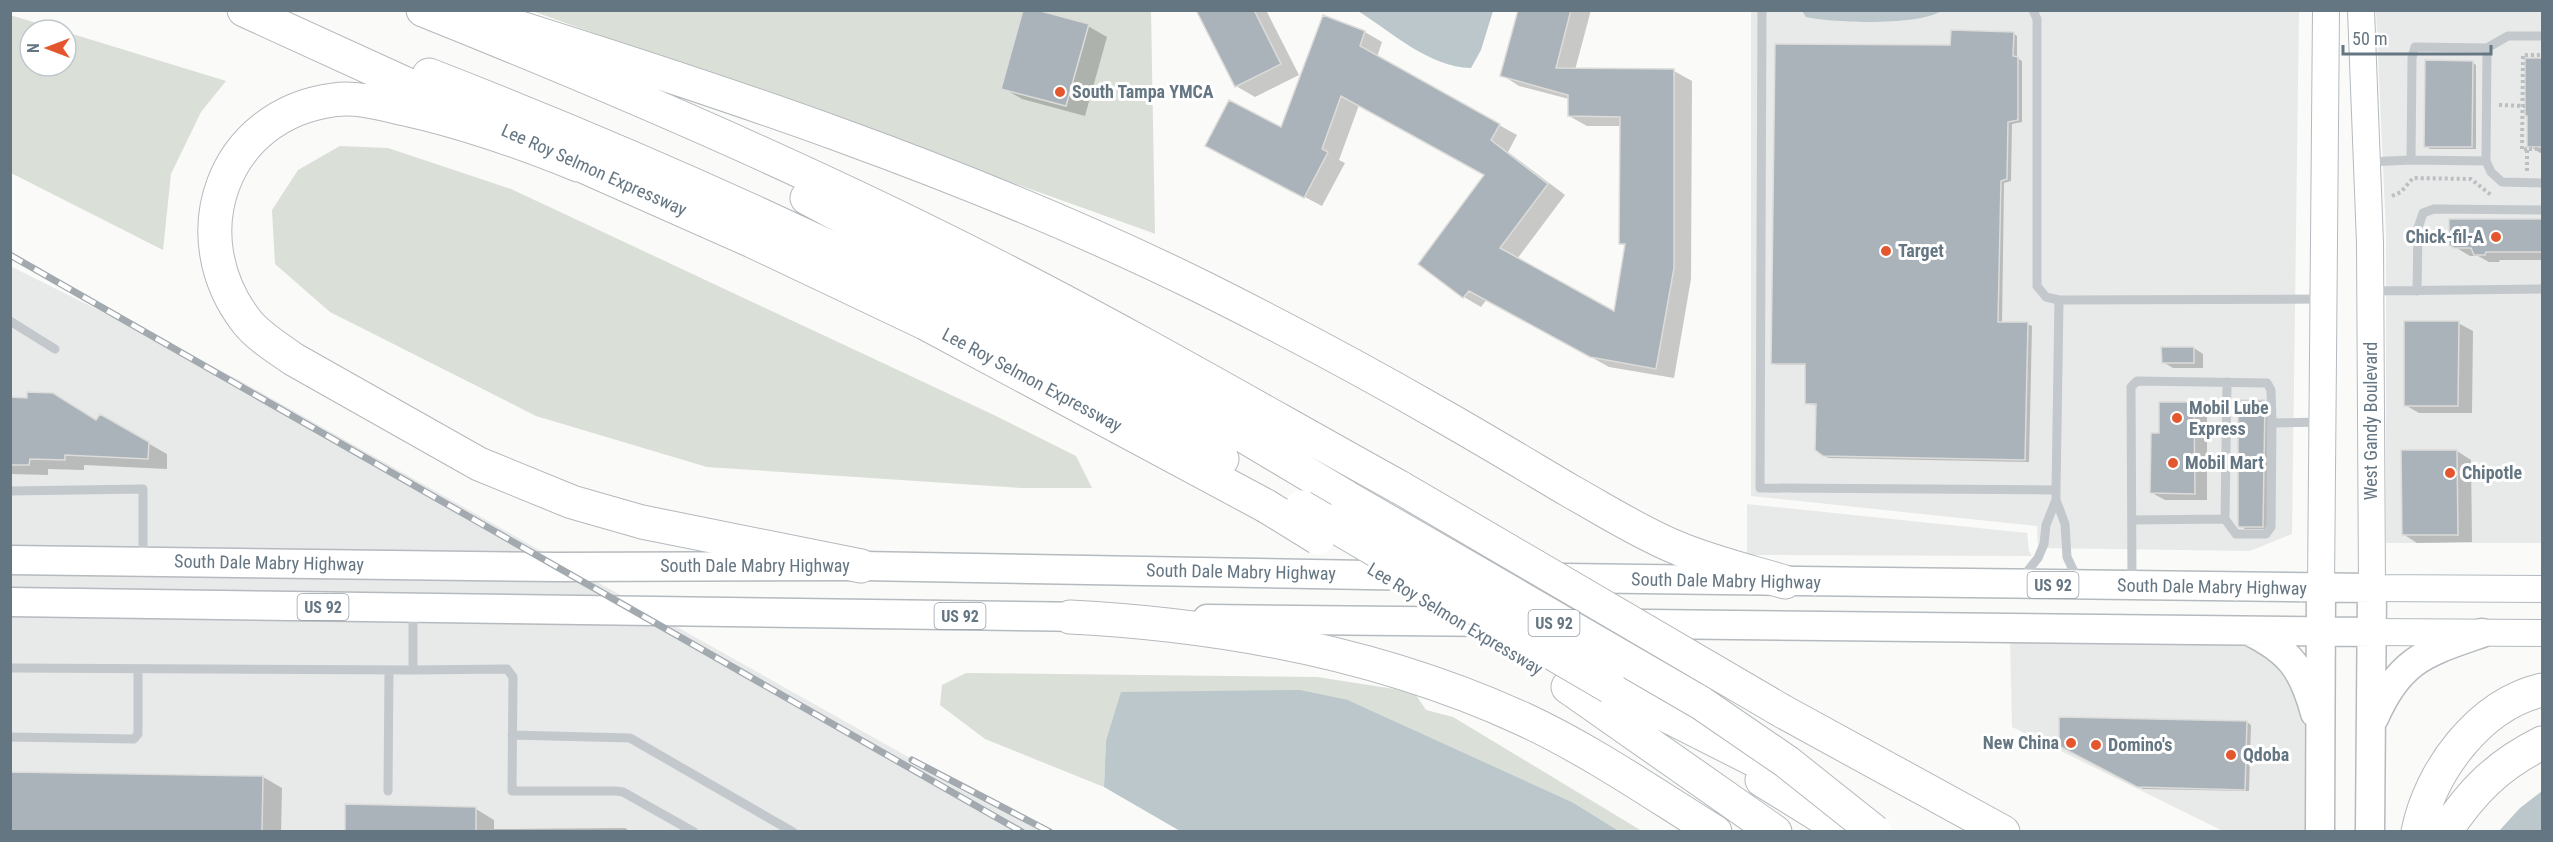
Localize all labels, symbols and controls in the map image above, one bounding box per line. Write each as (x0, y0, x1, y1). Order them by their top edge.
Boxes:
north arrow (18, 18, 78, 78)
scale bar (2343, 18, 2492, 56)
text: 50 m (2352, 28, 2387, 49)
text: N (24, 43, 43, 53)
place label: South Tampa YMCA (1072, 81, 1214, 102)
marker: South Tampa YMCA (1053, 85, 1067, 99)
street label: Lee Roy Selmon Expressway (498, 119, 691, 220)
place label: Chick-fil-A (2405, 226, 2484, 247)
marker: Chick-fil-A (2489, 230, 2503, 244)
place label: Target (1898, 240, 1944, 261)
marker: Target (1879, 244, 1893, 258)
street label: Lee Roy Selmon Expressway (939, 323, 1126, 436)
street label: West Gandy Boulevard (2360, 342, 2381, 500)
place label: Mobil Lube Express (2189, 397, 2269, 439)
marker: Mobil Lube Express (2170, 411, 2184, 425)
place label: Mobil Mart (2185, 452, 2264, 473)
marker: Mobil Mart (2166, 456, 2180, 470)
place label: Chipotle (2462, 462, 2523, 483)
marker: Chipotle (2443, 466, 2457, 480)
street label: South Dale Mabry Highway (174, 550, 365, 575)
street label: South Dale Mabry Highway (660, 555, 850, 576)
street label: Lee Roy Selmon Expressway (1364, 558, 1547, 679)
street label: South Dale Mabry Highway (1146, 559, 1337, 584)
street label: South Dale Mabry Highway (1631, 568, 1822, 593)
road number: US 92 (2028, 572, 2078, 598)
street label: South Dale Mabry Highway (2117, 574, 2308, 599)
road number: US 92 (298, 594, 348, 620)
road number: US 92 (934, 603, 986, 629)
road number: US 92 (1528, 610, 1580, 636)
place label: New China (1983, 732, 2059, 753)
place label: Domino's (2108, 734, 2172, 755)
marker: New China (2064, 736, 2078, 750)
marker: Domino's (2089, 738, 2103, 752)
place label: Qdoba (2243, 744, 2289, 765)
marker: Qdoba (2224, 748, 2238, 762)

